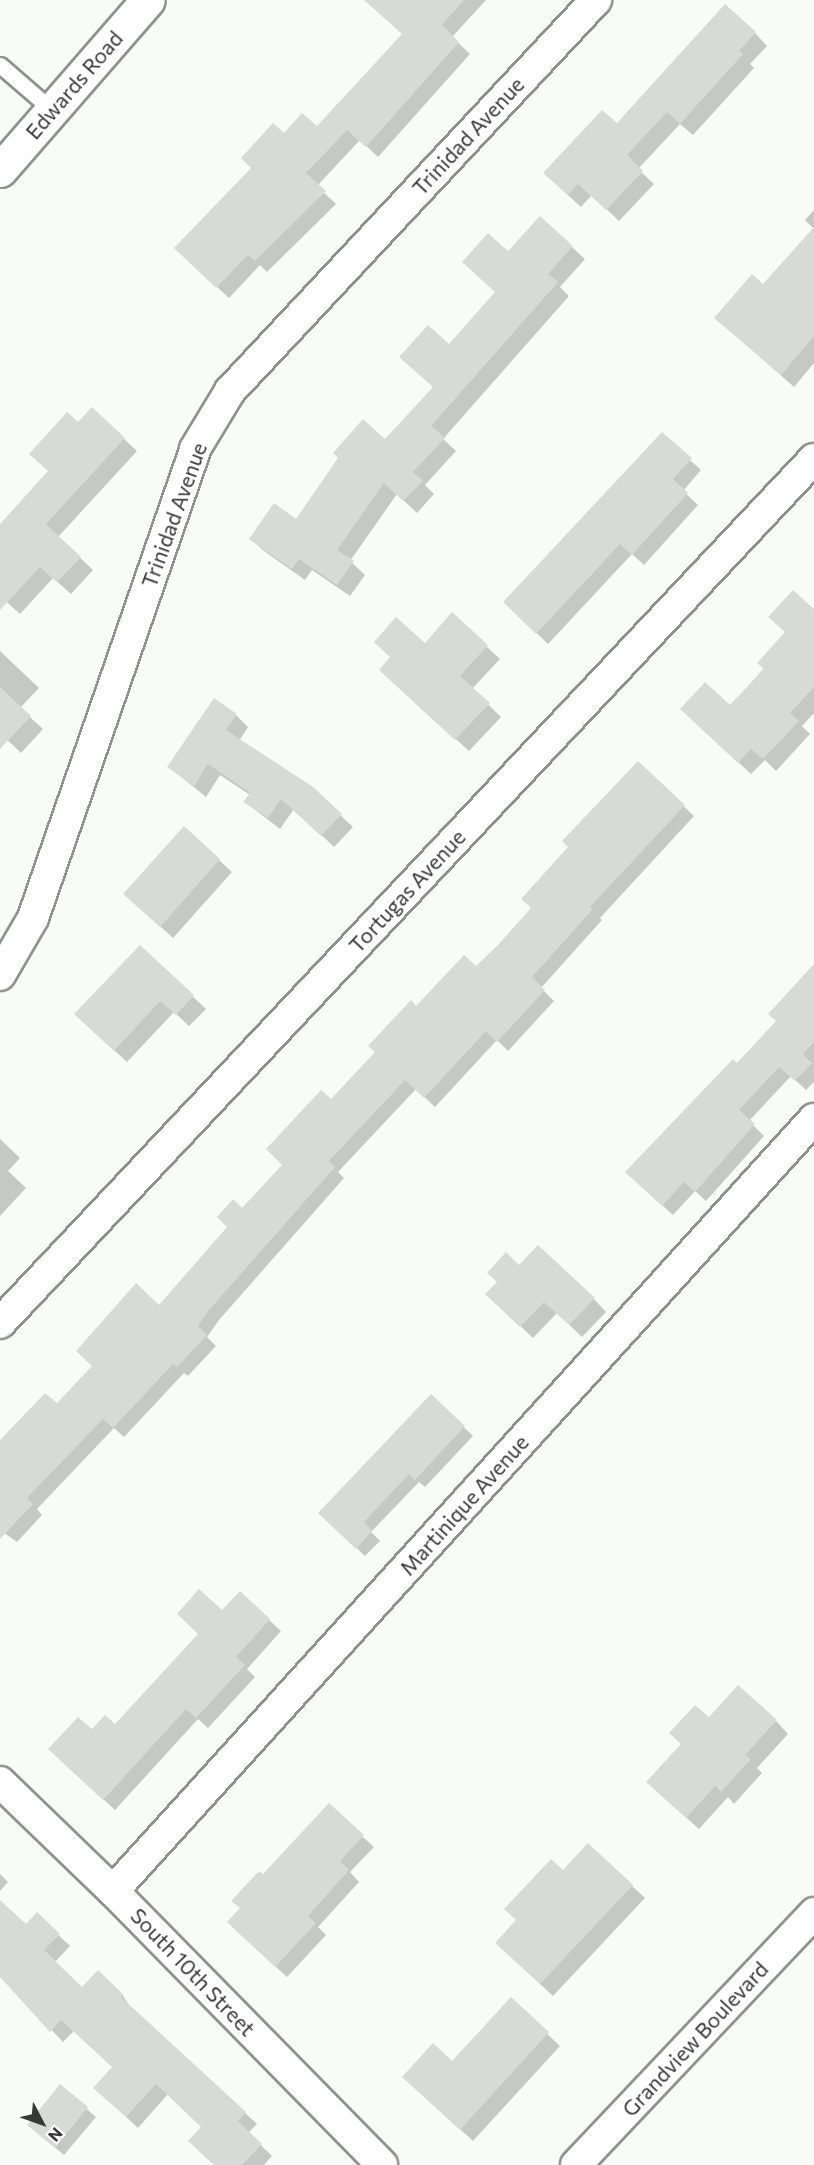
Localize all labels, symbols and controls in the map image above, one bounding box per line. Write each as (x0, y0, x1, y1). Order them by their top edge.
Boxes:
street label: Edwards Road (20, 26, 128, 144)
street label: Trinidad Avenue (407, 72, 529, 200)
street label: Trinidad Avenue (136, 439, 212, 591)
street label: Tortugas Avenue (344, 824, 470, 958)
street label: Martinique Avenue (394, 1430, 534, 1580)
street label: South 10th Street (126, 1903, 260, 2041)
street label: Grandview Boulevard (617, 1956, 773, 2122)
north arrow (12, 2093, 72, 2153)
text: N (45, 2124, 67, 2146)

